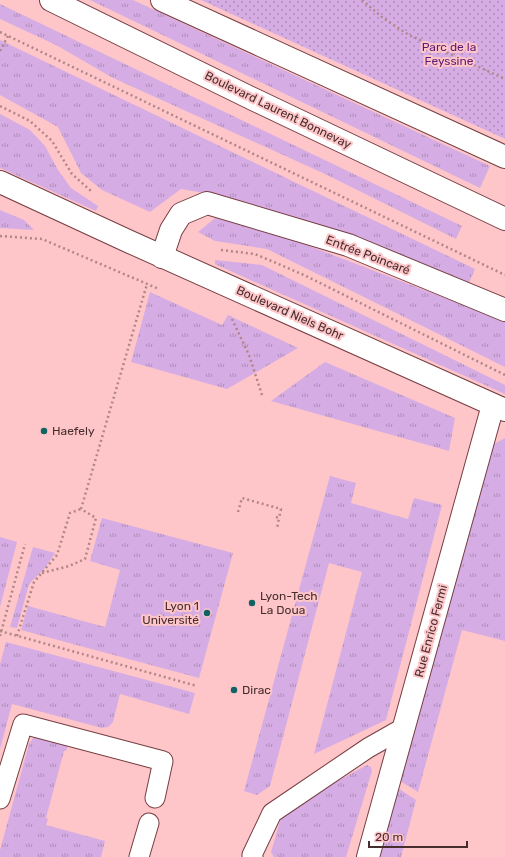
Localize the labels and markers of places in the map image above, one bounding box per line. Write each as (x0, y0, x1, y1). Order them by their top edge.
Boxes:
place label: Haefely (52, 424, 95, 438)
marker: Haefely (39, 426, 49, 436)
place label: Lyon-Tech La Doua (260, 589, 318, 617)
marker: Lyon-Tech La Doua (247, 598, 257, 608)
place label: Lyon 1 Université (142, 599, 199, 627)
marker: Lyon 1 Université (202, 608, 212, 618)
place label: Dirac (242, 683, 271, 697)
marker: Dirac (229, 685, 239, 695)

